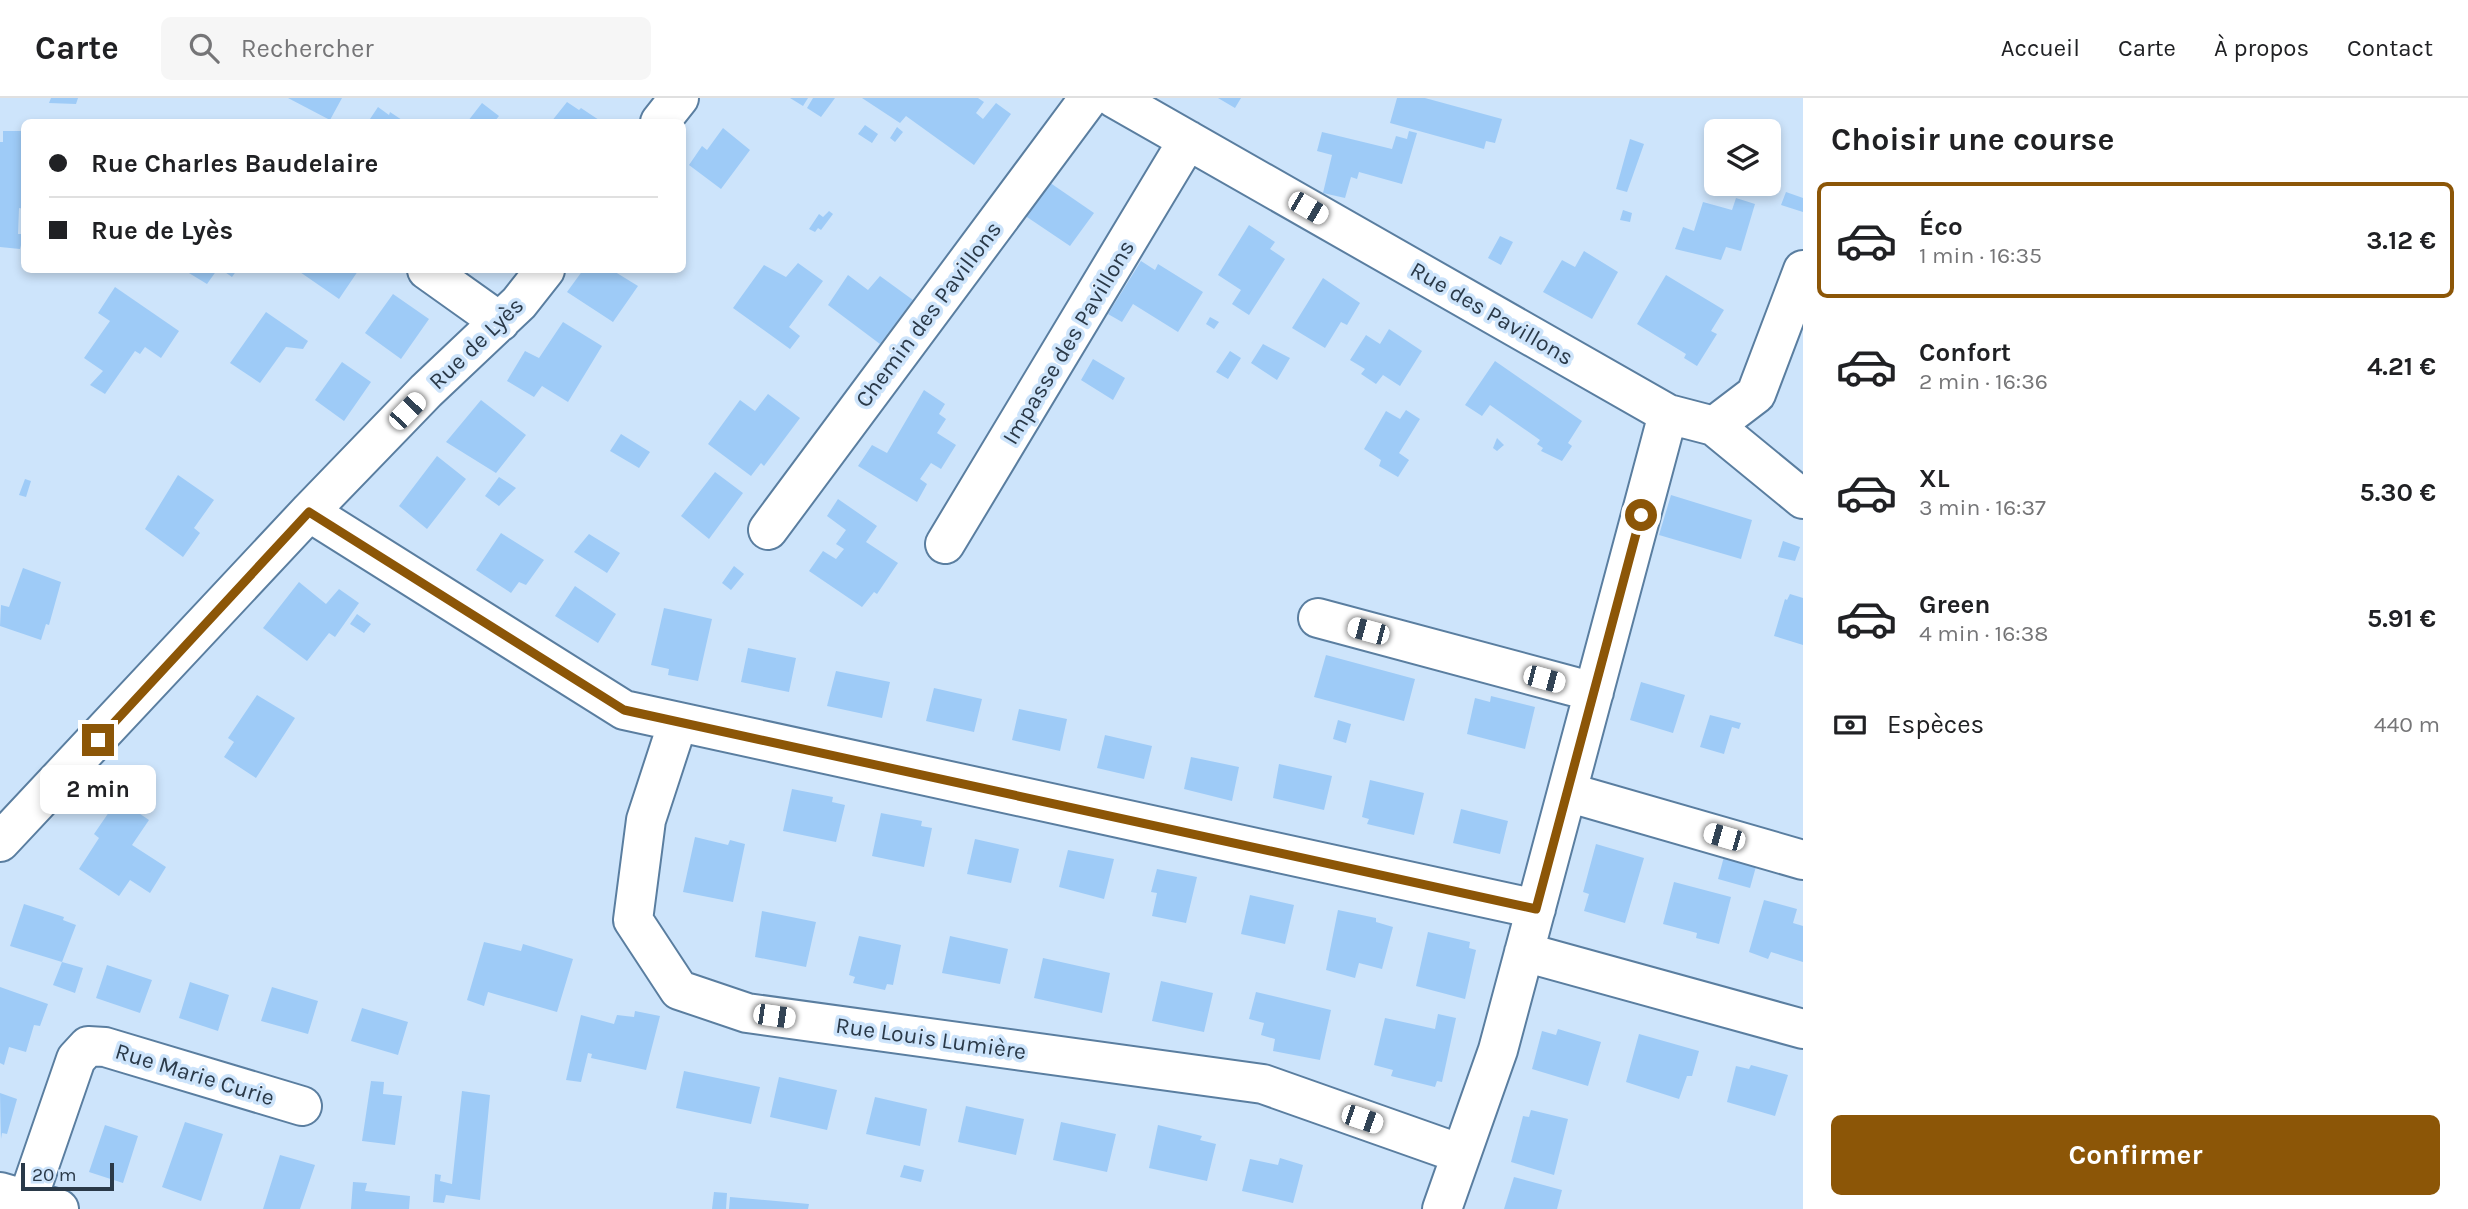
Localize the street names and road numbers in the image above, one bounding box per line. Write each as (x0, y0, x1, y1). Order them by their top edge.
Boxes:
street label: Chemin des Pavillons (850, 216, 1007, 413)
street label: Impasse des Pavillons (997, 235, 1140, 449)
street label: Rue des Pavillons (1406, 256, 1578, 371)
street label: Rue de Lyès (423, 292, 529, 395)
street label: Rue Louis Lumière (834, 1012, 1028, 1065)
street label: Rue Marie Curie (112, 1037, 278, 1111)

